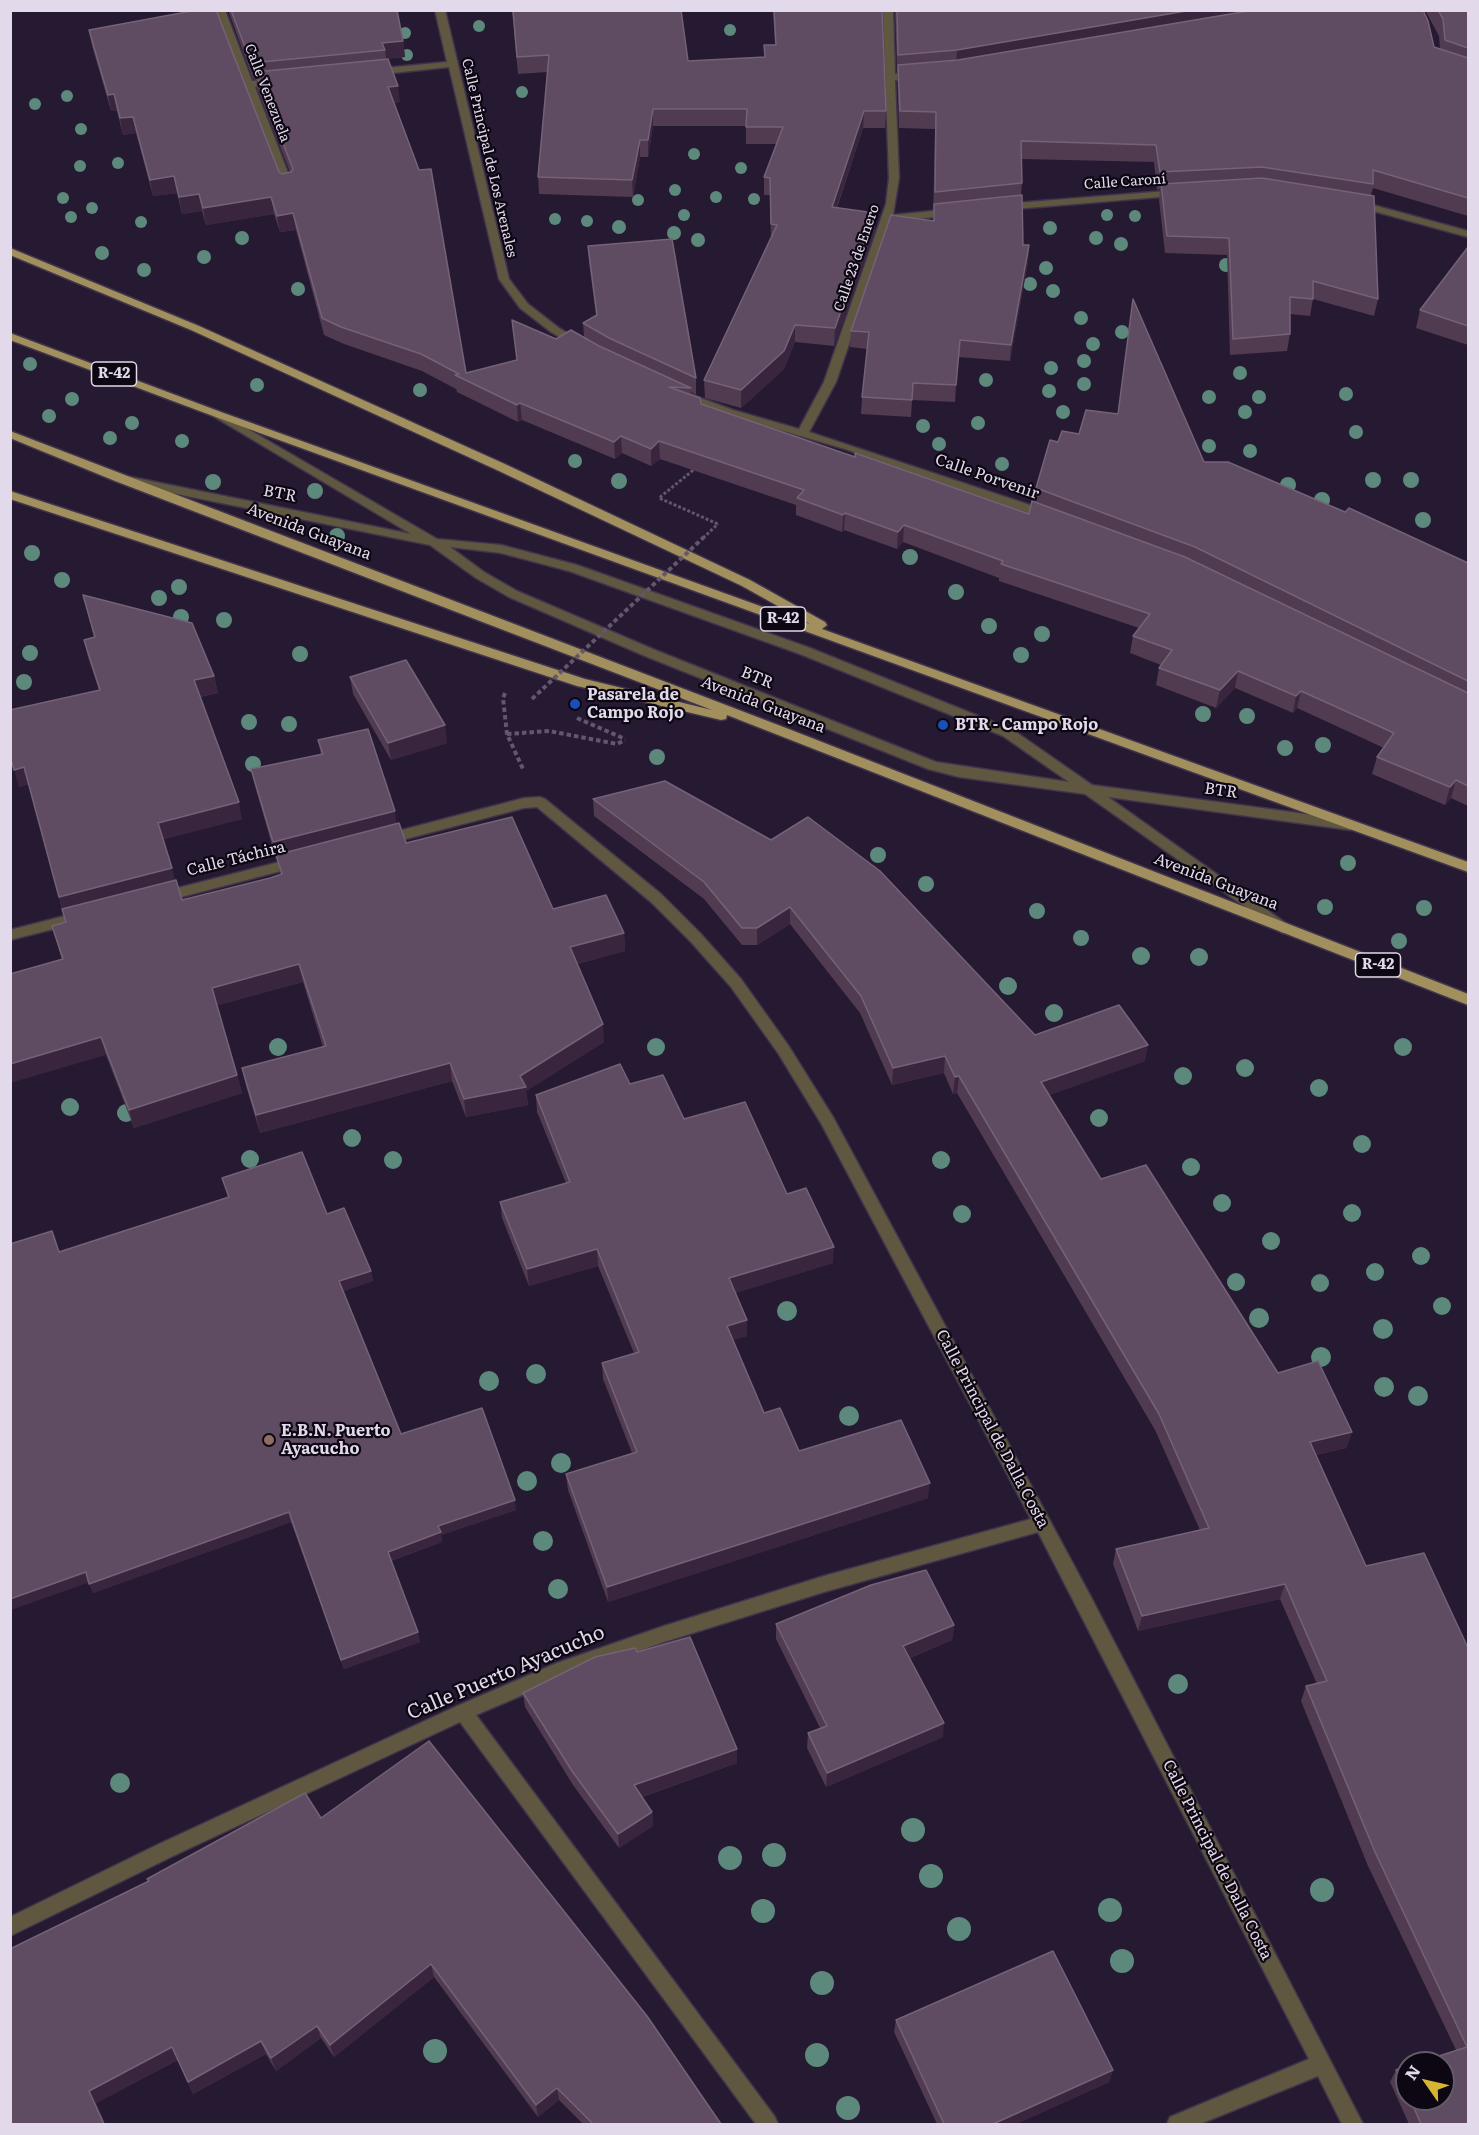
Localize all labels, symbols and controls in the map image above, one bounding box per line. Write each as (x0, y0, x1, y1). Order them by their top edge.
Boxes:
street label: Calle Venezuela (241, 41, 293, 145)
street label: Calle Principal de Los Arenales (458, 57, 520, 259)
street label: Calle Caroní (1084, 171, 1166, 193)
street label: Calle 23 de Enero (831, 202, 883, 314)
road number: R-42 (92, 362, 136, 386)
street label: Calle Porvenir (932, 450, 1042, 504)
street label: BTR (262, 481, 298, 507)
street label: Avenida Guayana (244, 499, 374, 565)
road number: R-42 (760, 607, 806, 631)
street label: BTR (738, 663, 776, 693)
street label: Avenida Guayana (698, 672, 828, 738)
place label: Pasarela de Campo Rojo (587, 685, 684, 723)
marker: Pasarela de Campo Rojo (568, 697, 582, 711)
place label: BTR - Campo Rojo (955, 715, 1098, 735)
marker: BTR - Campo Rojo (936, 718, 950, 732)
street label: BTR (1203, 779, 1239, 803)
street label: Calle Táchira (185, 837, 287, 881)
street label: Avenida Guayana (1151, 849, 1281, 915)
road number: R-42 (1356, 953, 1400, 977)
street label: Calle Principal de Dalla Costa (931, 1327, 1053, 1531)
place label: E.B.N. Puerto Ayacucho (281, 1421, 391, 1459)
marker: E.B.N. Puerto Ayacucho (262, 1433, 276, 1447)
street label: Calle Puerto Ayacucho (404, 1620, 608, 1726)
street label: Calle Principal de Dalla Costa (1158, 1757, 1276, 1963)
north arrow (1395, 2051, 1455, 2111)
text: N (1398, 2060, 1425, 2084)

